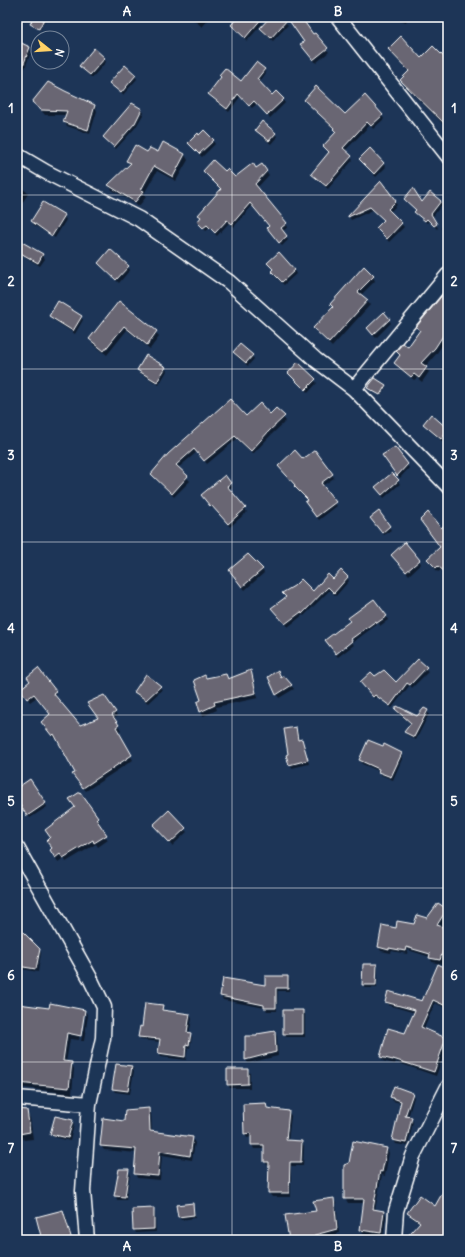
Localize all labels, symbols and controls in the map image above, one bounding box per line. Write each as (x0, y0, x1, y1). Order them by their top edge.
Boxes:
text: A (123, 3, 132, 20)
text: B (334, 3, 343, 20)
north arrow (30, 30, 70, 70)
text: N (52, 47, 67, 59)
text: 1 (8, 100, 14, 117)
text: 1 (451, 100, 457, 117)
text: 2 (7, 273, 15, 290)
text: 2 (450, 273, 458, 290)
text: 3 (7, 447, 15, 464)
text: 3 (450, 447, 458, 464)
text: 4 (7, 620, 15, 637)
text: 4 (450, 620, 458, 637)
text: 5 (7, 793, 15, 810)
text: 5 (450, 793, 458, 810)
text: 6 (7, 967, 15, 984)
text: 6 (450, 967, 458, 984)
text: 7 (8, 1140, 15, 1157)
text: 7 (451, 1140, 458, 1157)
text: A (123, 1238, 132, 1255)
text: B (334, 1238, 343, 1255)

